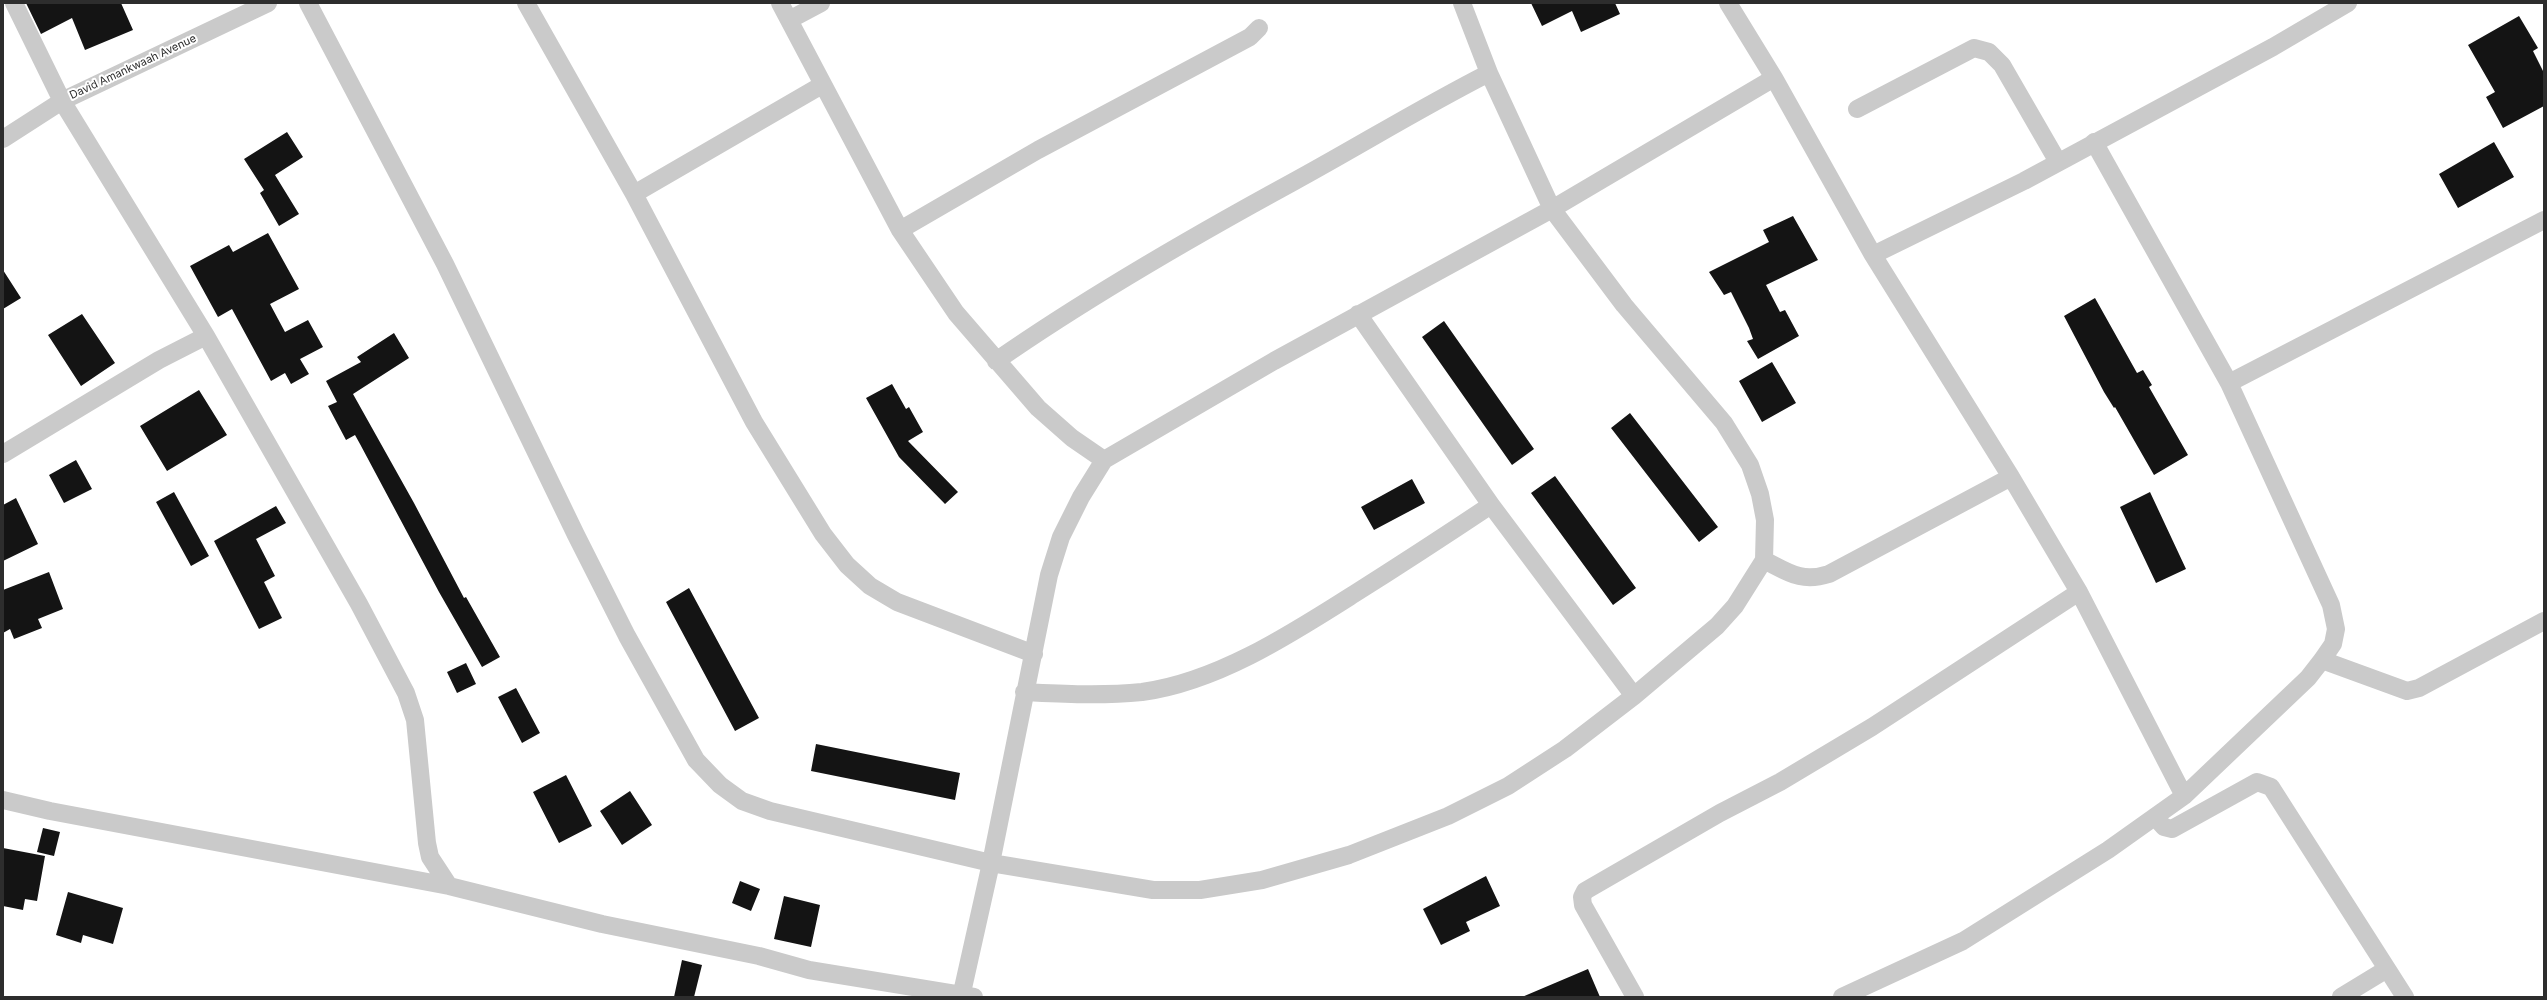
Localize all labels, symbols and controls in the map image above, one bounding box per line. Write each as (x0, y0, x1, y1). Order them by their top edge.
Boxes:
street label: David Amankwaah Avenue (68, 32, 198, 102)

